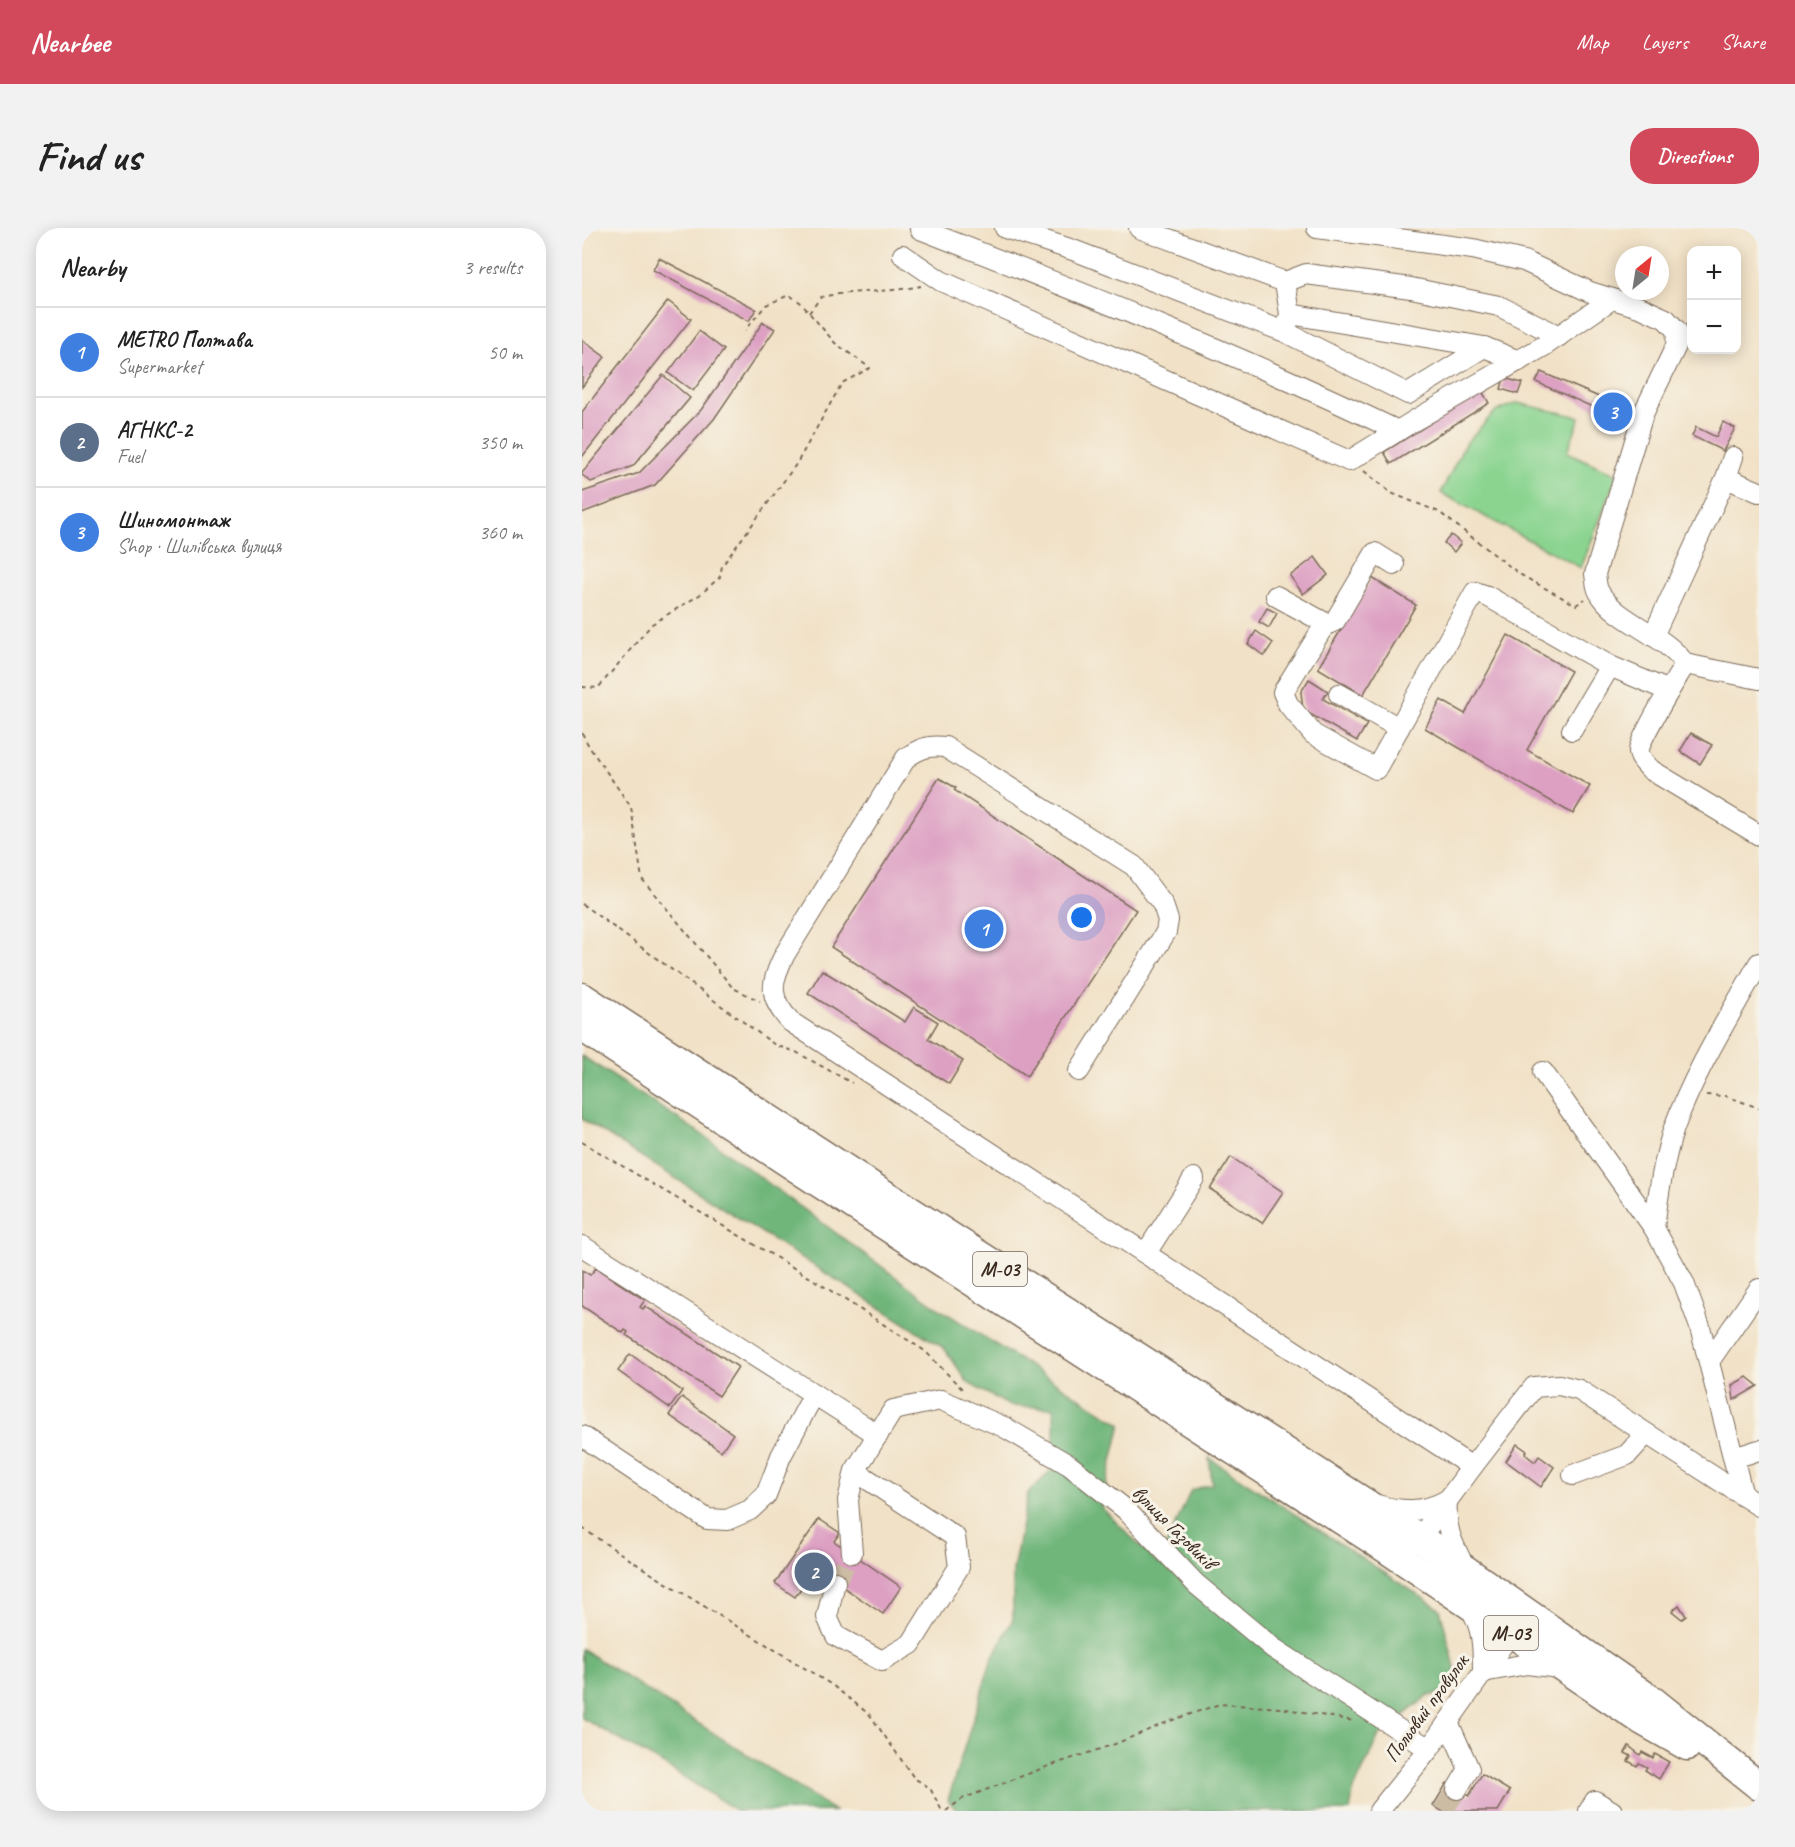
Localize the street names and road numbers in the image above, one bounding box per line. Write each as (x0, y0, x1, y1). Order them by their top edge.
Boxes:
road number: М-03 (973, 1252, 1027, 1286)
street label: вулиця Газовиків (1126, 1480, 1225, 1578)
road number: М-03 (1484, 1616, 1538, 1650)
street label: Польовий провулок (1378, 1647, 1475, 1767)

